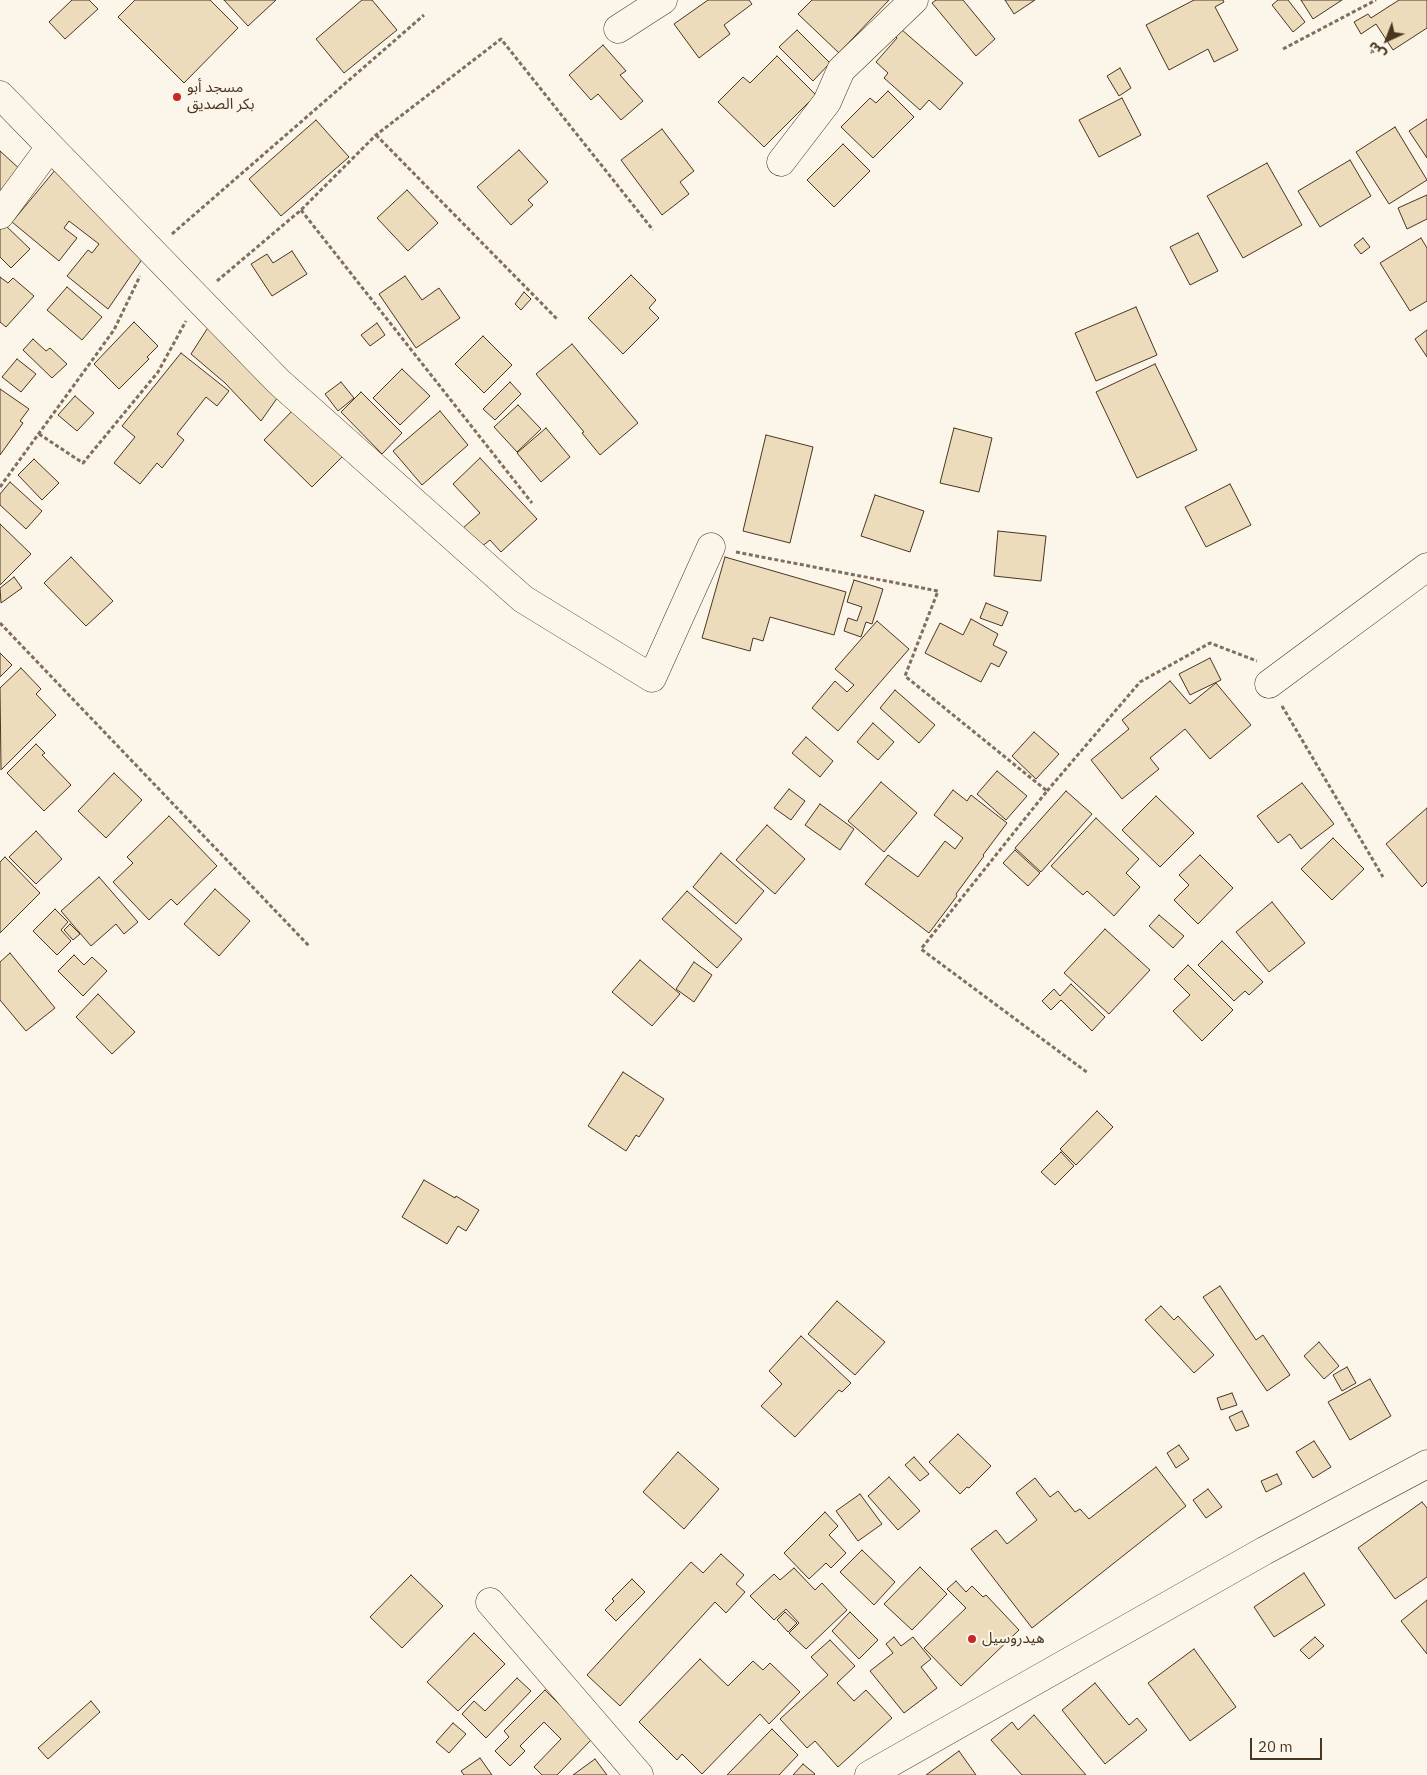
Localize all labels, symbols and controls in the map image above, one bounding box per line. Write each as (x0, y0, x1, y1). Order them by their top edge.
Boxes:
north arrow (1362, 15, 1412, 65)
text: ش (1364, 38, 1390, 64)
place label: مسجد أبو بكر الصديق (187, 79, 254, 114)
marker: مسجد أبو بكر الصديق (171, 91, 183, 103)
place label: هيدروسيل (982, 1630, 1045, 1648)
marker: هيدروسيل (966, 1633, 978, 1645)
scale bar (1252, 1728, 1324, 1760)
text: 20 m (1258, 1737, 1293, 1756)

